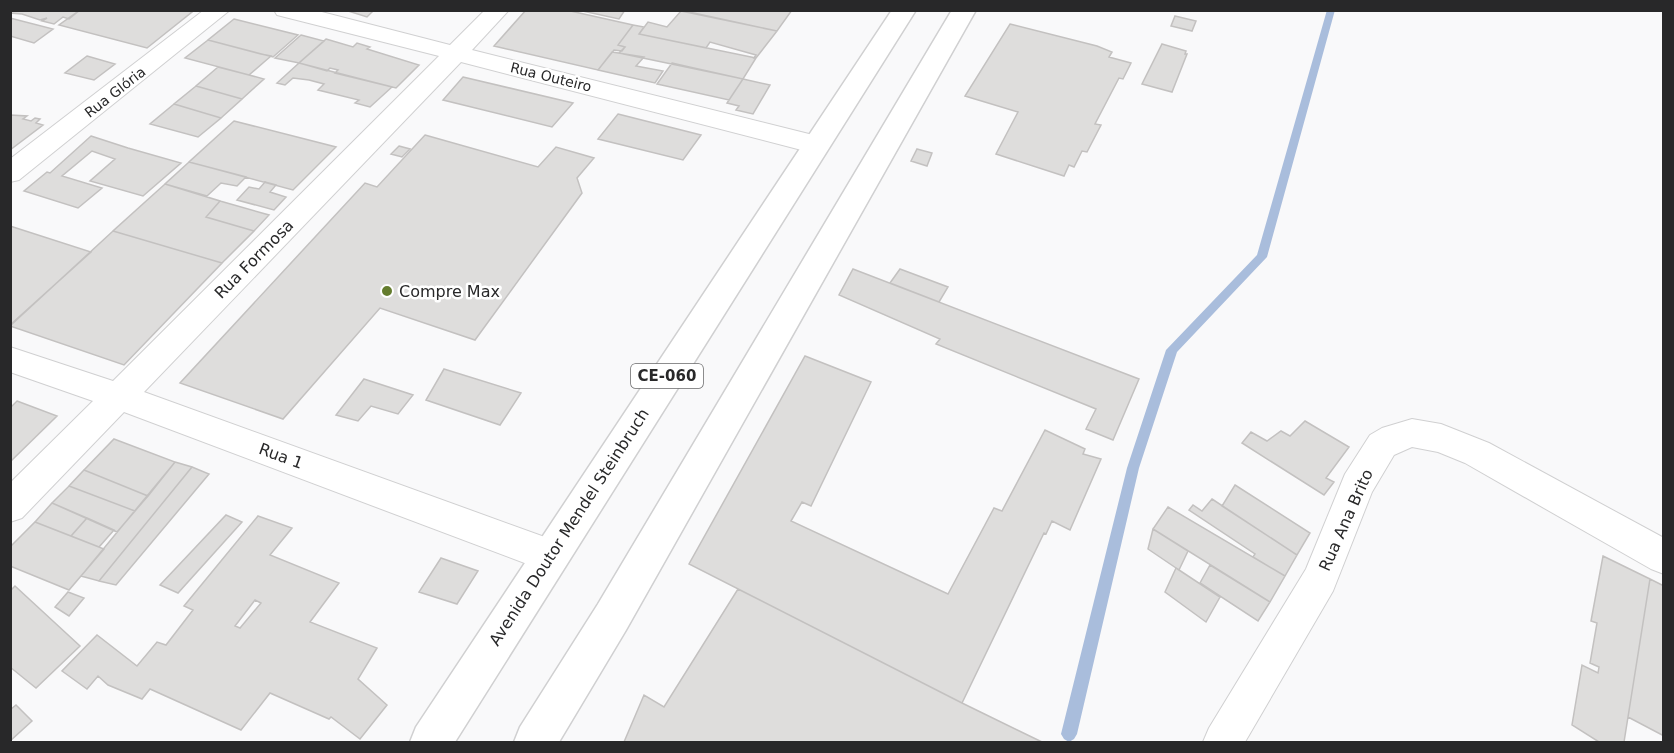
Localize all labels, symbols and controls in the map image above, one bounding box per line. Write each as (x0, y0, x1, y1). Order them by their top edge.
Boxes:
street label: Rua Outeiro (509, 59, 593, 95)
street label: Rua Glória (81, 63, 149, 121)
street label: Rua Formosa (211, 216, 297, 302)
place label: Compre Max (399, 282, 500, 301)
marker: Compre Max (380, 284, 394, 298)
road number: CE-060 (631, 364, 703, 388)
street label: Avenida Doutor Mendel Steinbruch (485, 405, 653, 649)
street label: Rua 1 (256, 439, 306, 473)
street label: Rua Ana Brito (1315, 466, 1377, 574)

